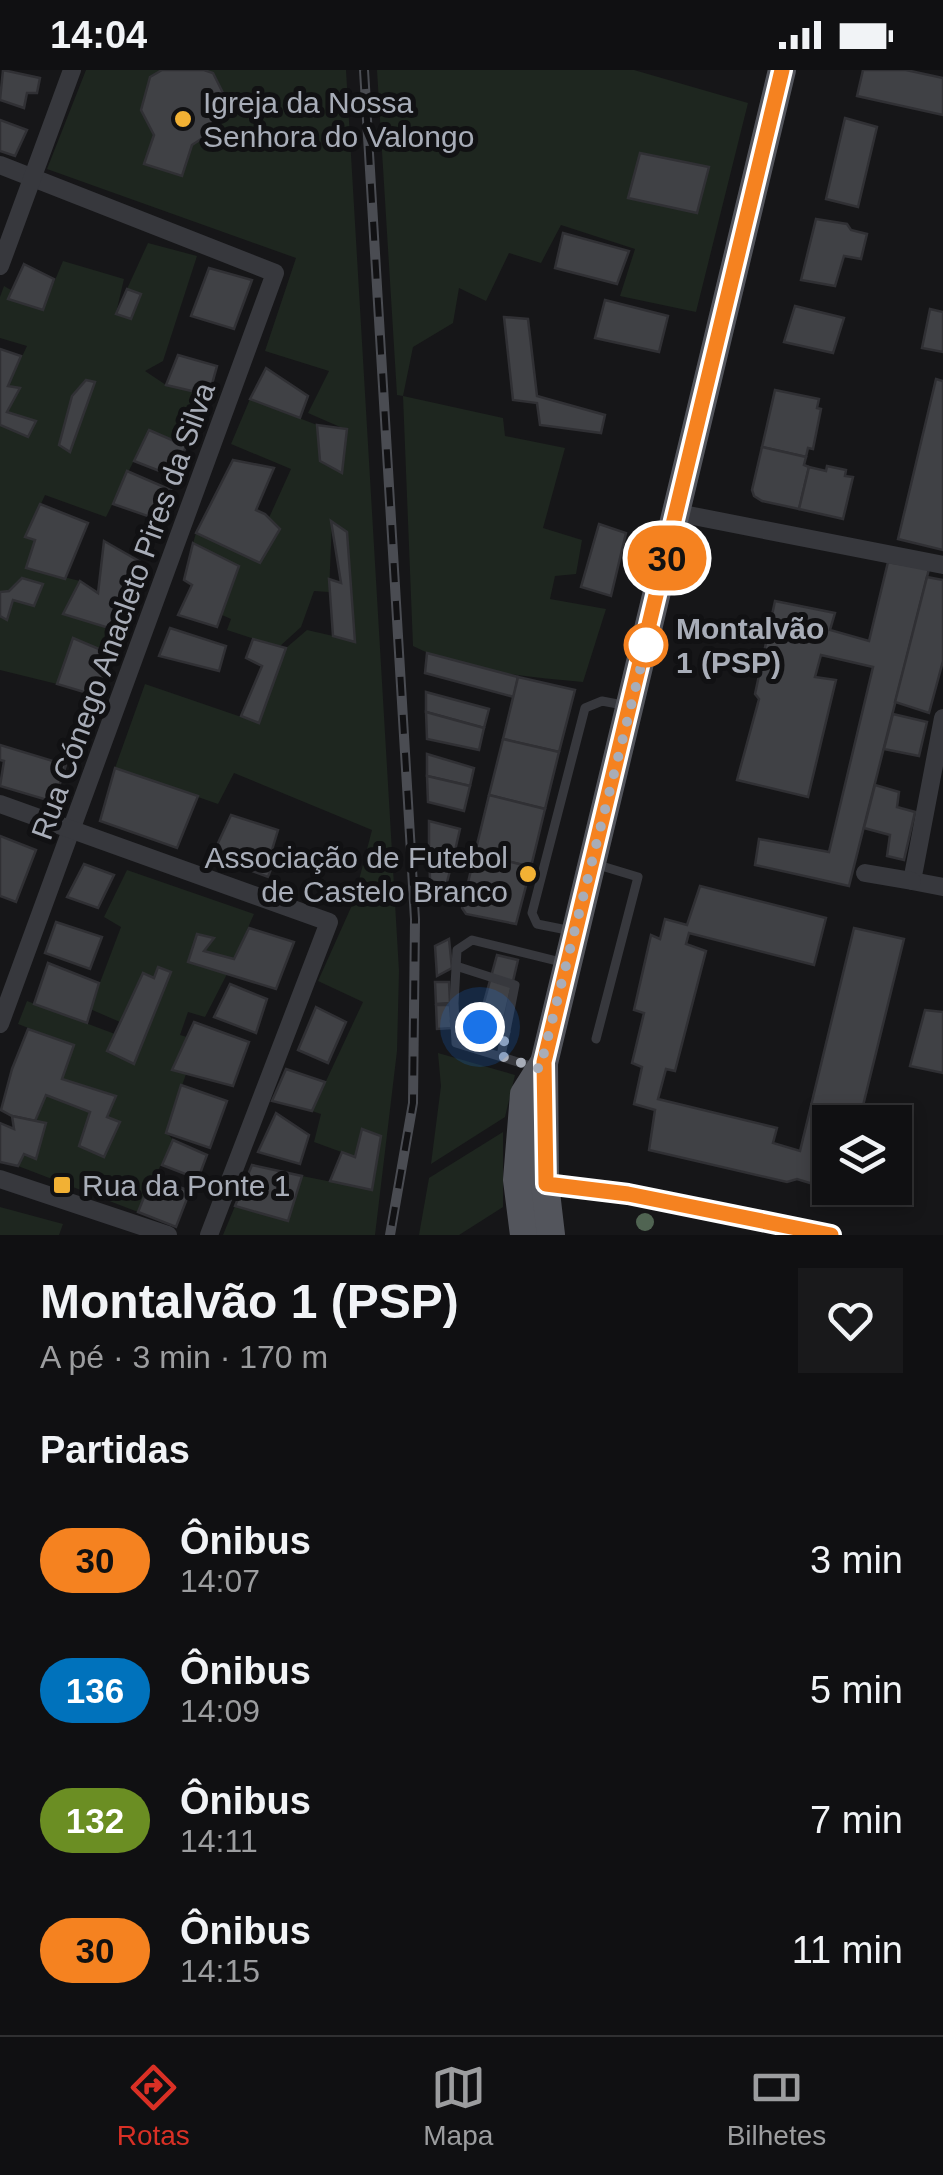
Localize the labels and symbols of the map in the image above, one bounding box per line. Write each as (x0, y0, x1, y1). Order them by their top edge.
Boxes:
place label: Igreja da Nossa Senhora do Valongo (203, 86, 474, 153)
marker: Igreja da Nossa Senhora do Valongo (172, 108, 194, 130)
street label: Rua Cónego Anacleto Pires da Silva (25, 378, 221, 844)
line badge: 30 (622, 526, 712, 590)
place label: Montalvão 1 (PSP) (676, 612, 824, 679)
marker: Montalvão 1 (PSP) (625, 624, 667, 666)
place label: Associação de Futebol de Castelo Branco (204, 841, 508, 908)
marker: Associação de Futebol de Castelo Branco (517, 863, 539, 885)
your location (455, 1002, 505, 1052)
place label: Rua da Ponte 1 (82, 1169, 291, 1202)
marker: Rua da Ponte 1 (51, 1174, 73, 1196)

